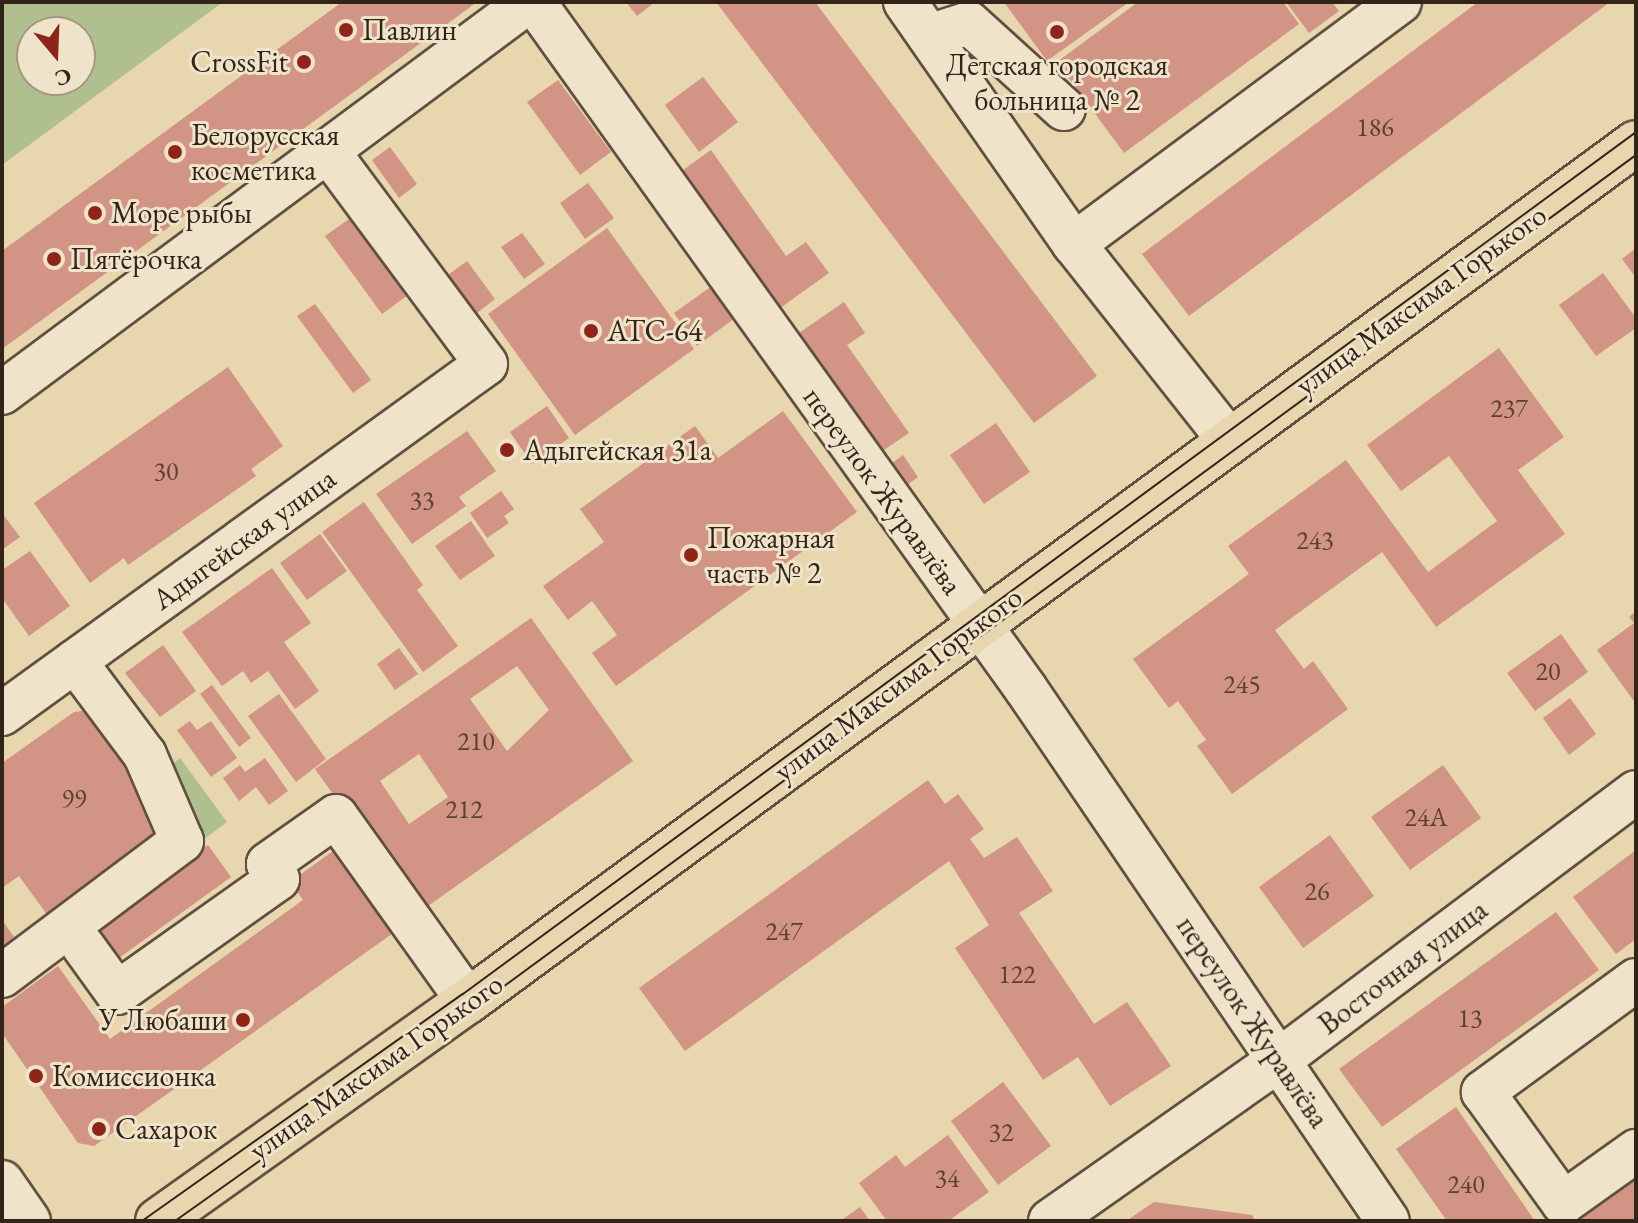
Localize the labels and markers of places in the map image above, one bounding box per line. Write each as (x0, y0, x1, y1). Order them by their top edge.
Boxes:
place label: Павлин (362, 12, 457, 48)
marker: Павлин (337, 21, 355, 39)
marker: Детская городская больница № 2 (1046, 21, 1068, 43)
place label: CrossFit (190, 44, 288, 80)
place label: Детская городская больница № 2 (946, 47, 1168, 118)
marker: CrossFit (295, 53, 313, 71)
place label: Белорусская косметика (191, 117, 339, 188)
marker: Белорусская косметика (166, 143, 184, 161)
place label: Море рыбы (111, 195, 252, 231)
marker: Море рыбы (86, 204, 104, 222)
place label: Пятёрочка (70, 241, 202, 277)
marker: Пятёрочка (45, 250, 63, 268)
place label: АТС-64 (607, 313, 703, 349)
marker: АТС-64 (582, 322, 600, 340)
place label: Адыгейская 31а (523, 432, 712, 468)
marker: Адыгейская 31а (498, 441, 516, 459)
place label: Пожарная часть № 2 (707, 520, 835, 590)
marker: Пожарная часть № 2 (682, 546, 700, 564)
place label: У Любаши (99, 1002, 227, 1038)
marker: У Любаши (234, 1011, 252, 1029)
place label: Комиссионка (52, 1058, 216, 1094)
marker: Комиссионка (27, 1067, 45, 1085)
place label: Сахарок (115, 1111, 217, 1147)
marker: Сахарок (90, 1120, 108, 1138)

